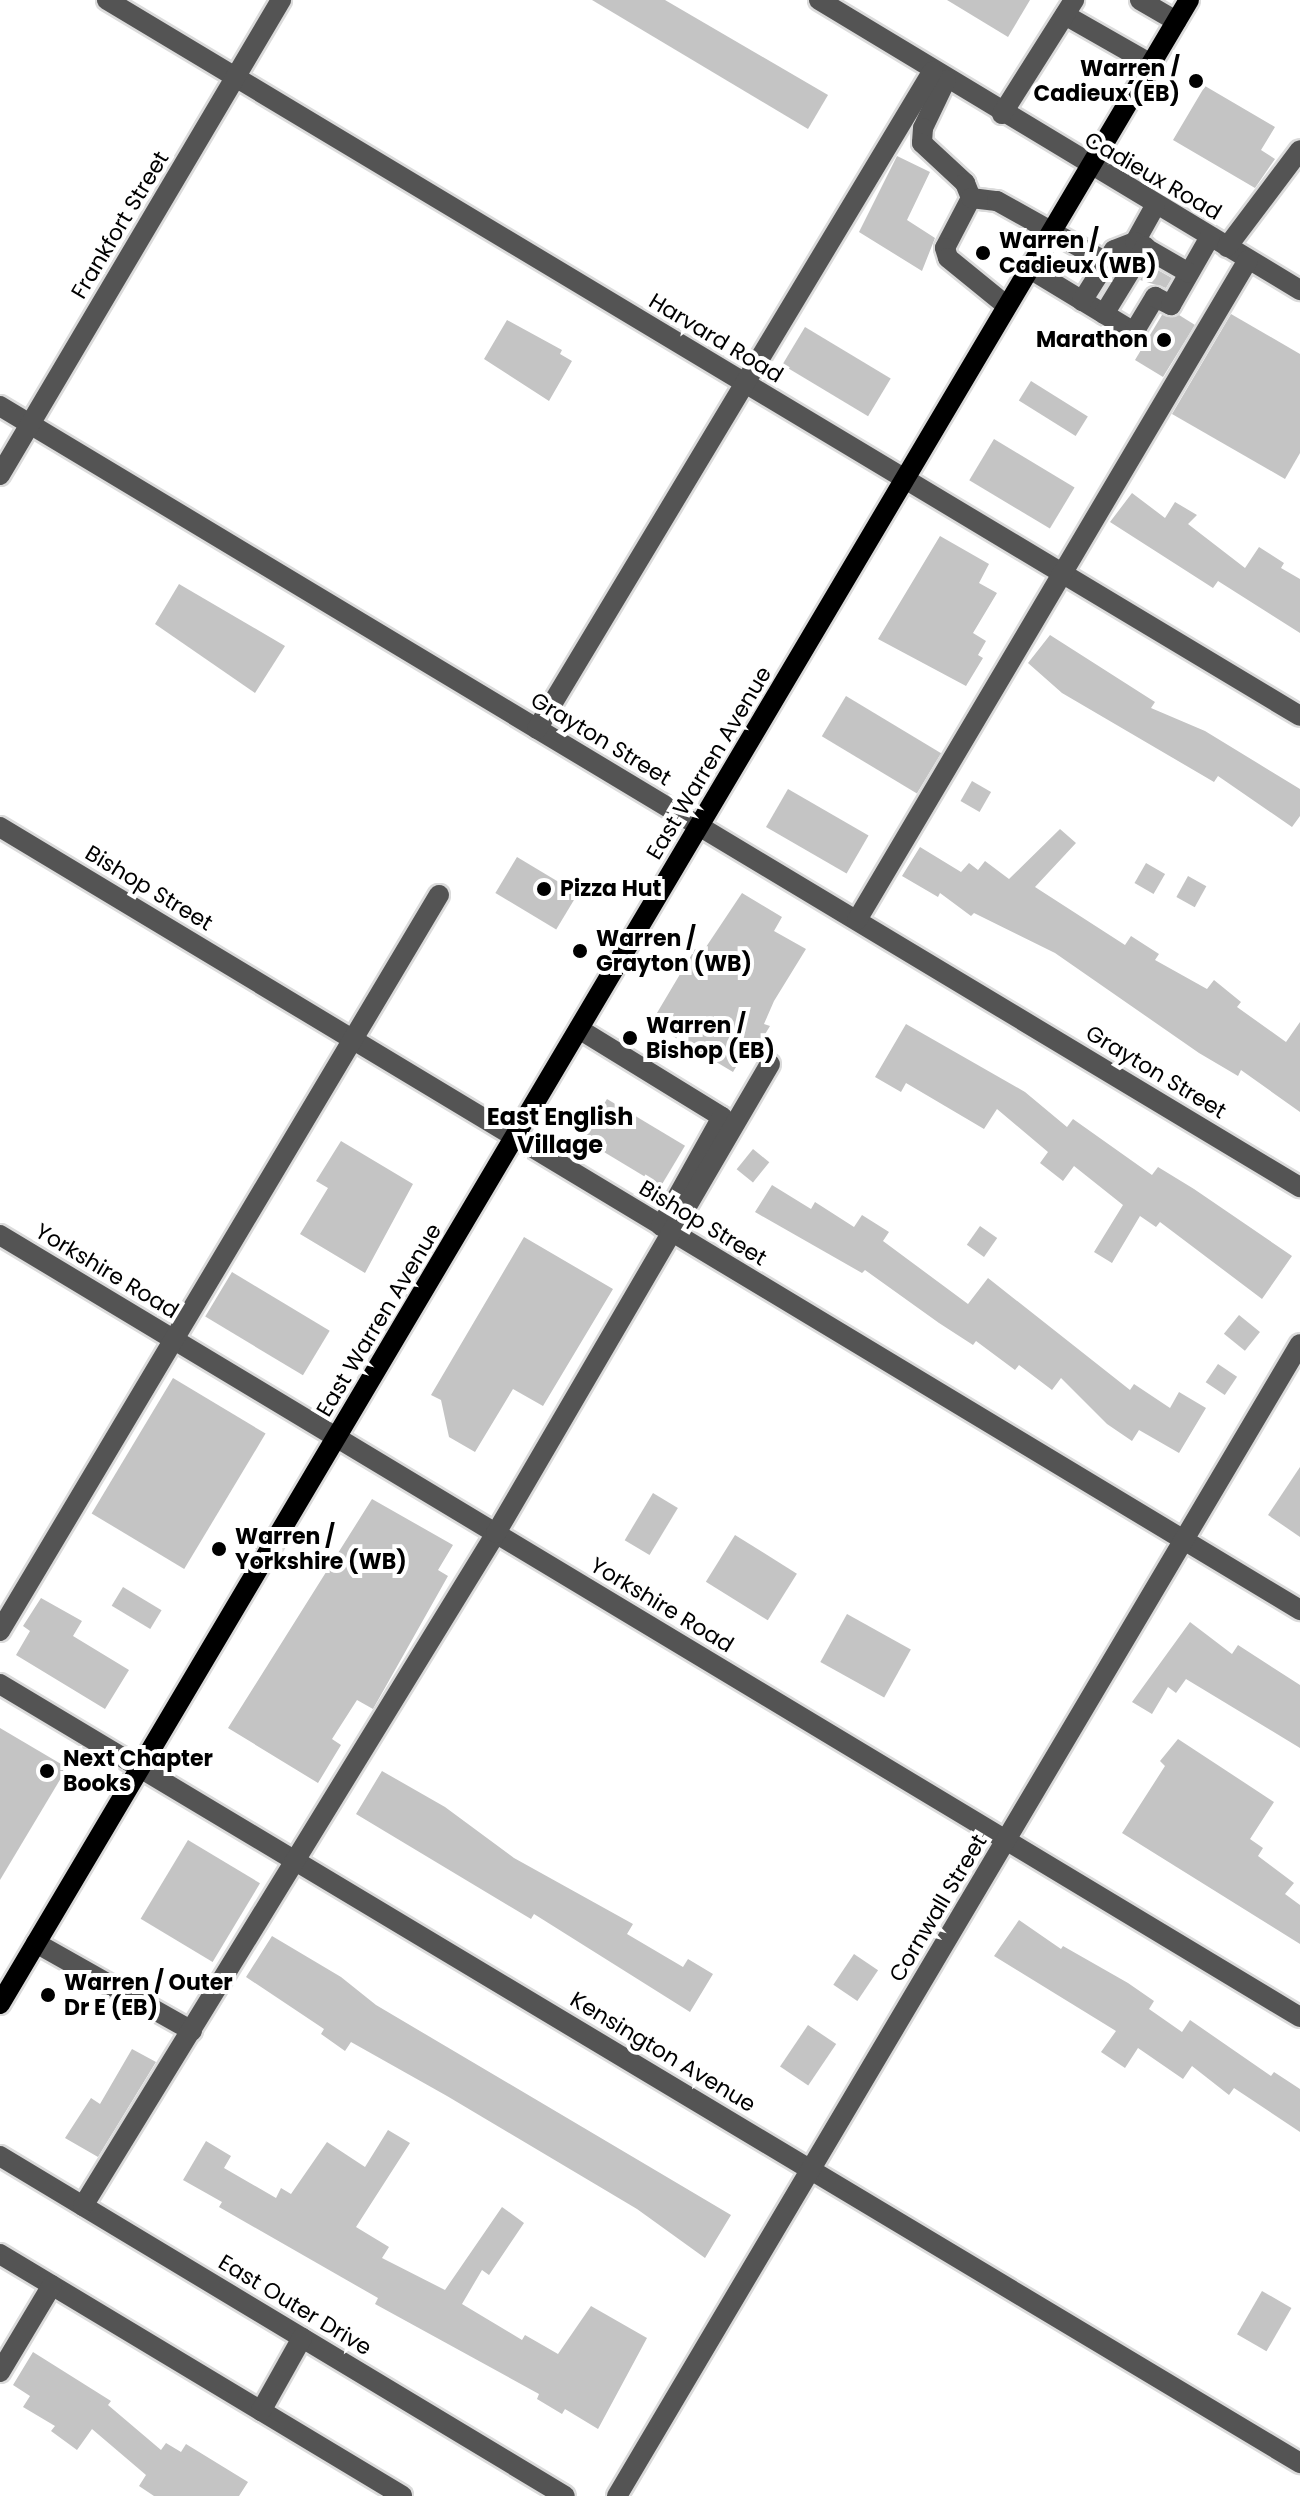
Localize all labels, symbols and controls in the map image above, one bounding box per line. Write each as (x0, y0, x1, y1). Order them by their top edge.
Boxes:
place label: Warren / Cadieux (EB) (1034, 55, 1180, 106)
marker: Warren / Cadieux (EB) (1187, 72, 1205, 90)
street label: Cadieux Road (1080, 126, 1226, 226)
street label: Frankfort Street (66, 146, 174, 304)
place label: Warren / Cadieux (WB) (999, 227, 1157, 278)
marker: Warren / Cadieux (WB) (974, 244, 992, 262)
street label: Harvard Road (644, 288, 788, 388)
place label: Marathon (1036, 327, 1148, 353)
marker: Marathon (1155, 331, 1173, 349)
street label: East Warren Avenue (641, 662, 777, 864)
street label: Grayton Street (526, 687, 676, 791)
street label: Bishop Street (81, 840, 217, 936)
place label: Pizza Hut (560, 876, 661, 902)
marker: Pizza Hut (535, 880, 553, 898)
place label: Warren / Grayton (WB) (596, 925, 752, 976)
marker: Warren / Grayton (WB) (571, 942, 589, 960)
place label: Warren / Bishop (EB) (646, 1012, 775, 1064)
street label: Grayton Street (1081, 1020, 1231, 1124)
marker: Warren / Bishop (EB) (621, 1029, 639, 1047)
district label: East English Village (487, 1103, 633, 1159)
street label: Bishop Street (635, 1175, 771, 1271)
street label: Yorkshire Road (31, 1218, 183, 1324)
street label: East Warren Avenue (311, 1219, 447, 1421)
place label: Warren / Yorkshire (WB) (235, 1523, 407, 1574)
marker: Warren / Yorkshire (WB) (210, 1540, 228, 1558)
street label: Yorkshire Road (586, 1552, 738, 1658)
place label: Next Chapter Books (63, 1745, 213, 1796)
marker: Next Chapter Books (38, 1762, 56, 1780)
street label: Cornwall Street (884, 1829, 992, 1987)
place label: Warren / Outer Dr E (EB) (64, 1969, 233, 2020)
marker: Warren / Outer Dr E (EB) (39, 1986, 57, 2004)
street label: Kensington Avenue (566, 1986, 760, 2118)
street label: East Outer Drive (214, 2249, 376, 2361)

